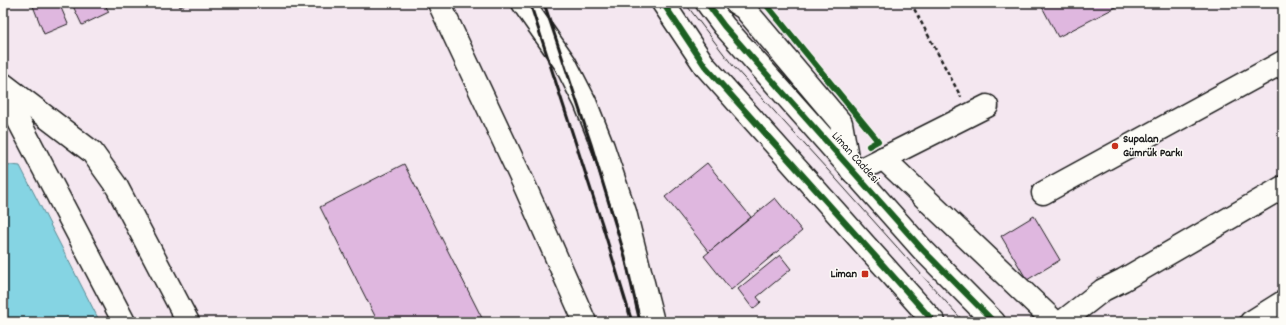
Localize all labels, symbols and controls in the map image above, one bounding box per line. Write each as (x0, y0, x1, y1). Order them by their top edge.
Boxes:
street label: Liman Caddesi (827, 128, 883, 188)
place label: Supalan Gümrük Parkı (1123, 131, 1182, 162)
marker: Supalan Gümrük Parkı (1110, 141, 1120, 151)
place label: Liman (830, 266, 857, 283)
marker: Liman (860, 269, 870, 279)

